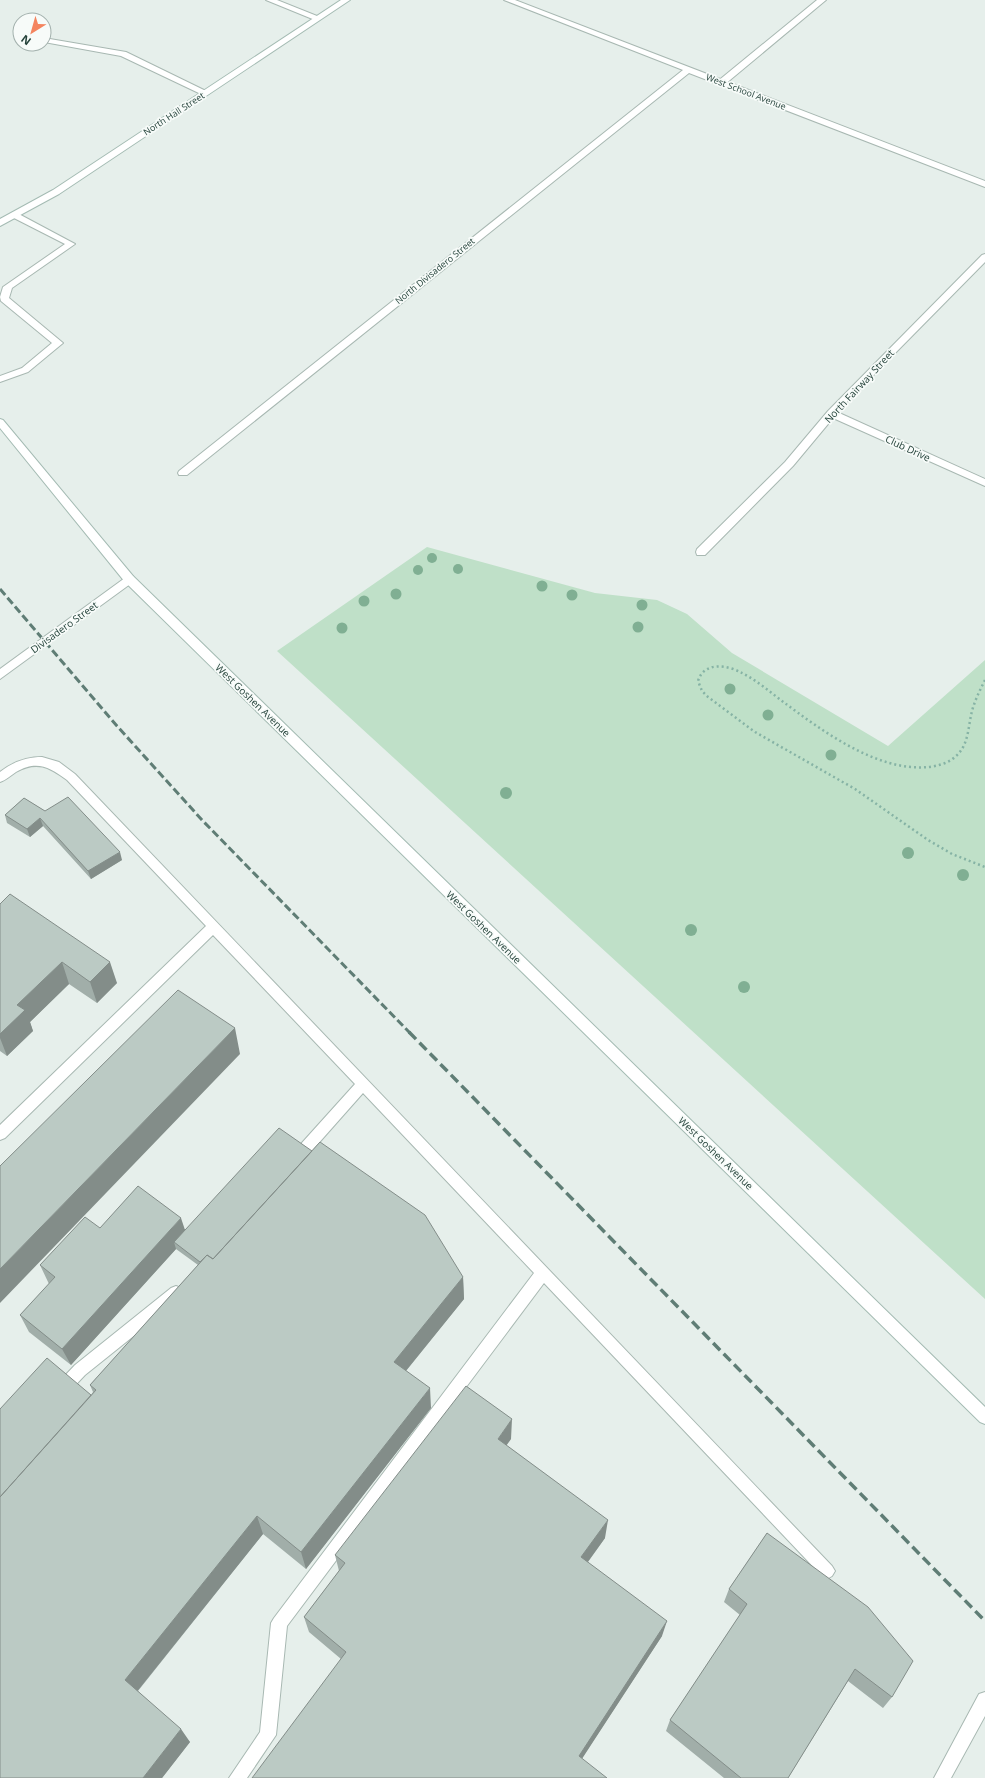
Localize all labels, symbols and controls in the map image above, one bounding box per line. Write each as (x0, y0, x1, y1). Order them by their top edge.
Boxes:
north arrow (12, 12, 52, 52)
text: N (18, 32, 34, 49)
street label: West School Avenue (704, 70, 788, 113)
street label: North Hall Street (141, 89, 207, 138)
street label: North Divisadero Street (392, 234, 477, 307)
street label: North Fairway Street (821, 346, 897, 426)
street label: Club Drive (883, 431, 933, 465)
street label: Divisadero Street (28, 598, 101, 656)
street label: West Goshen Avenue (212, 661, 294, 740)
street label: West Goshen Avenue (443, 888, 525, 967)
street label: West Goshen Avenue (675, 1114, 757, 1193)

